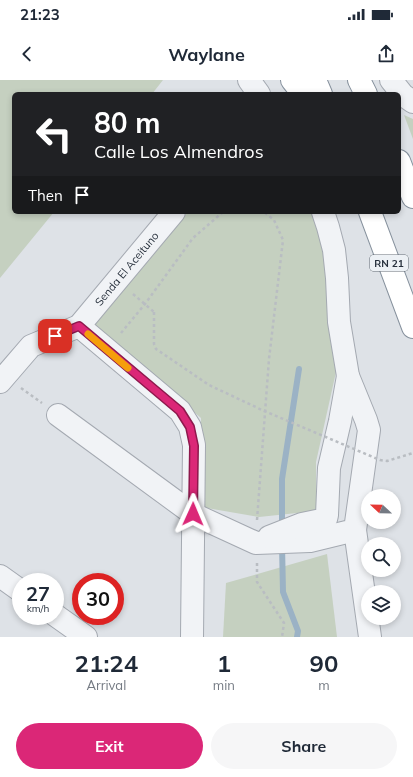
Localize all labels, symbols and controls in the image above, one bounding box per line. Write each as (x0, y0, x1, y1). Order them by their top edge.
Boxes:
text: 21:23 (20, 5, 60, 24)
icon: back (16, 43, 38, 65)
text: Waylane (168, 43, 245, 66)
icon: share (375, 43, 397, 65)
text: 80 m (94, 105, 160, 140)
icon: left (28, 108, 80, 160)
text: Calle Los Almendros (94, 140, 264, 163)
icon: arrive (71, 184, 93, 206)
text: Then (28, 186, 63, 205)
street label: Senda El Aceituno (92, 229, 162, 309)
road number: RN 21 (370, 255, 408, 271)
pin (38, 319, 72, 353)
icon: arrive (44, 325, 66, 347)
north arrow (361, 489, 401, 529)
map controls (361, 489, 401, 625)
position arrow (172, 493, 214, 535)
button: search (361, 537, 401, 577)
speed limit sign: 30 (72, 573, 124, 625)
text: 27 (26, 581, 50, 606)
button: layers (361, 585, 401, 625)
text: km/h (27, 602, 49, 615)
text: 21:24 (75, 648, 138, 678)
text: 1 (217, 648, 231, 678)
text: 90 (310, 648, 338, 678)
text: Arrival (87, 677, 126, 693)
text: min (213, 677, 235, 693)
text: m (318, 677, 330, 693)
button: Exit (16, 723, 203, 769)
button: Share (211, 723, 397, 769)

